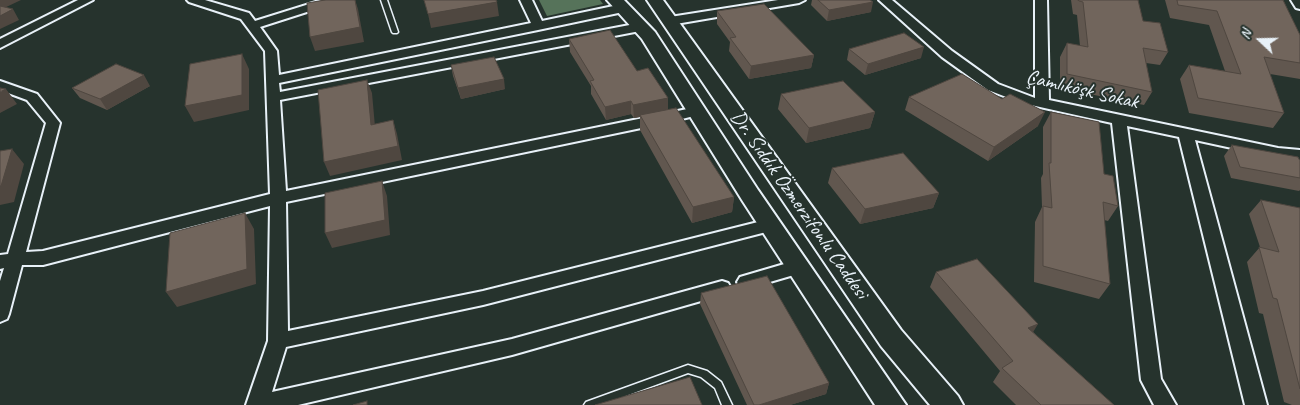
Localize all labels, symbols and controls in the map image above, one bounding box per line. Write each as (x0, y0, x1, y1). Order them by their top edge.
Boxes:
north arrow (1235, 15, 1285, 65)
text: N (1236, 27, 1255, 42)
street label: Çamlıköşk Sokak (1023, 65, 1141, 115)
street label: Dr. Sıddık Özmerzifonlu Caddesi (724, 106, 874, 304)

